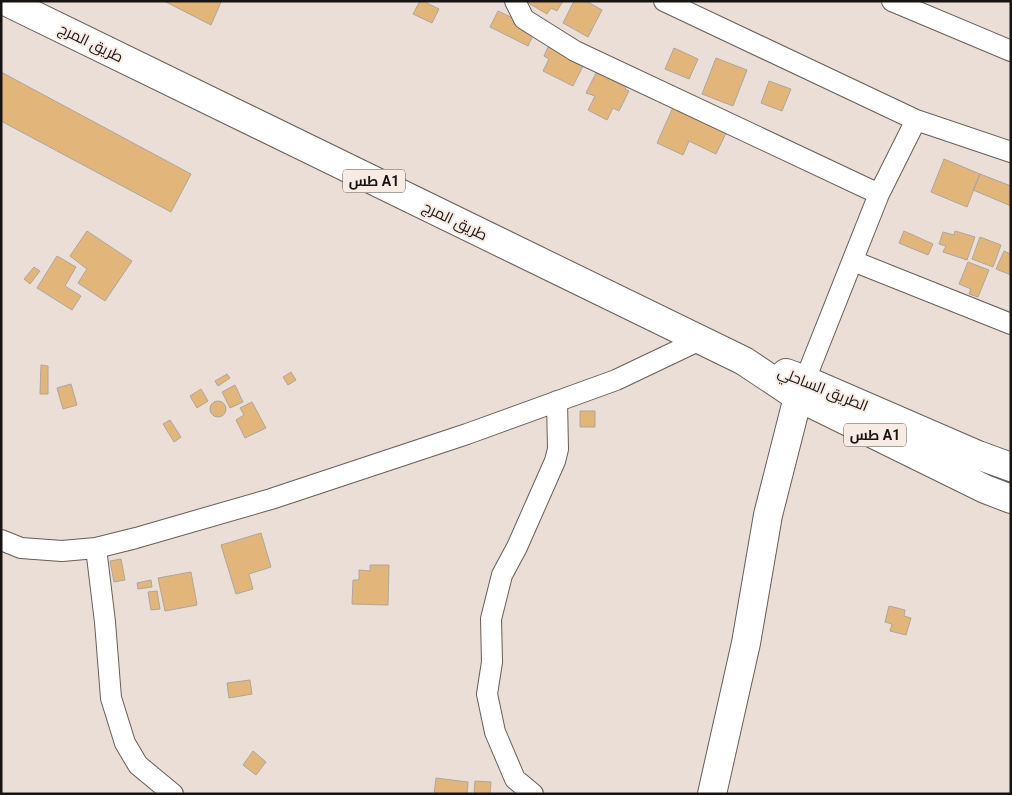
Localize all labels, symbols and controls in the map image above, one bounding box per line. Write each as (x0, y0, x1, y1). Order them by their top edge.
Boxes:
street label: طريق المرج (55, 20, 126, 68)
road number: طس A1 (343, 170, 405, 192)
street label: طريق المرج (419, 198, 490, 246)
street label: الطريق الساحلي (774, 363, 871, 418)
road number: طس A1 (844, 424, 906, 446)

